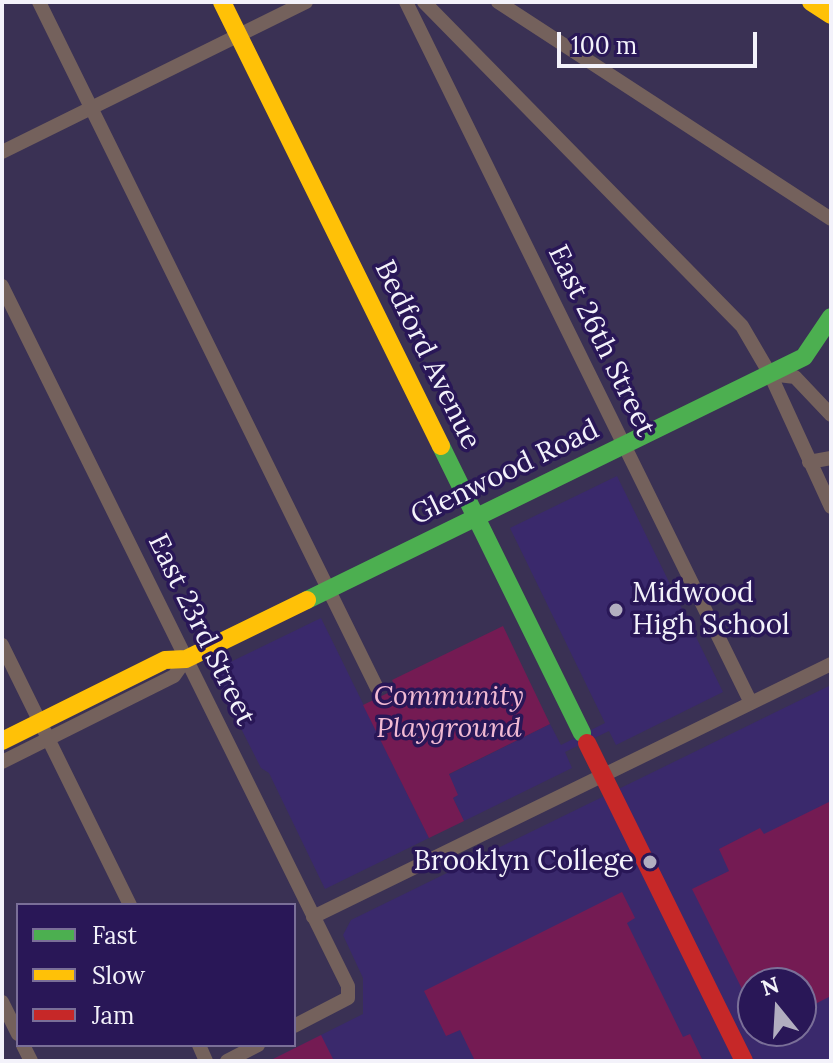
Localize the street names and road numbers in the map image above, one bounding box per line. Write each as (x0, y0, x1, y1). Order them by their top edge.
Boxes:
street label: East 26th Street (540, 240, 662, 442)
street label: Bedford Avenue (367, 255, 487, 455)
street label: Glenwood Road (406, 413, 604, 533)
street label: East 23rd Street (140, 529, 262, 731)

